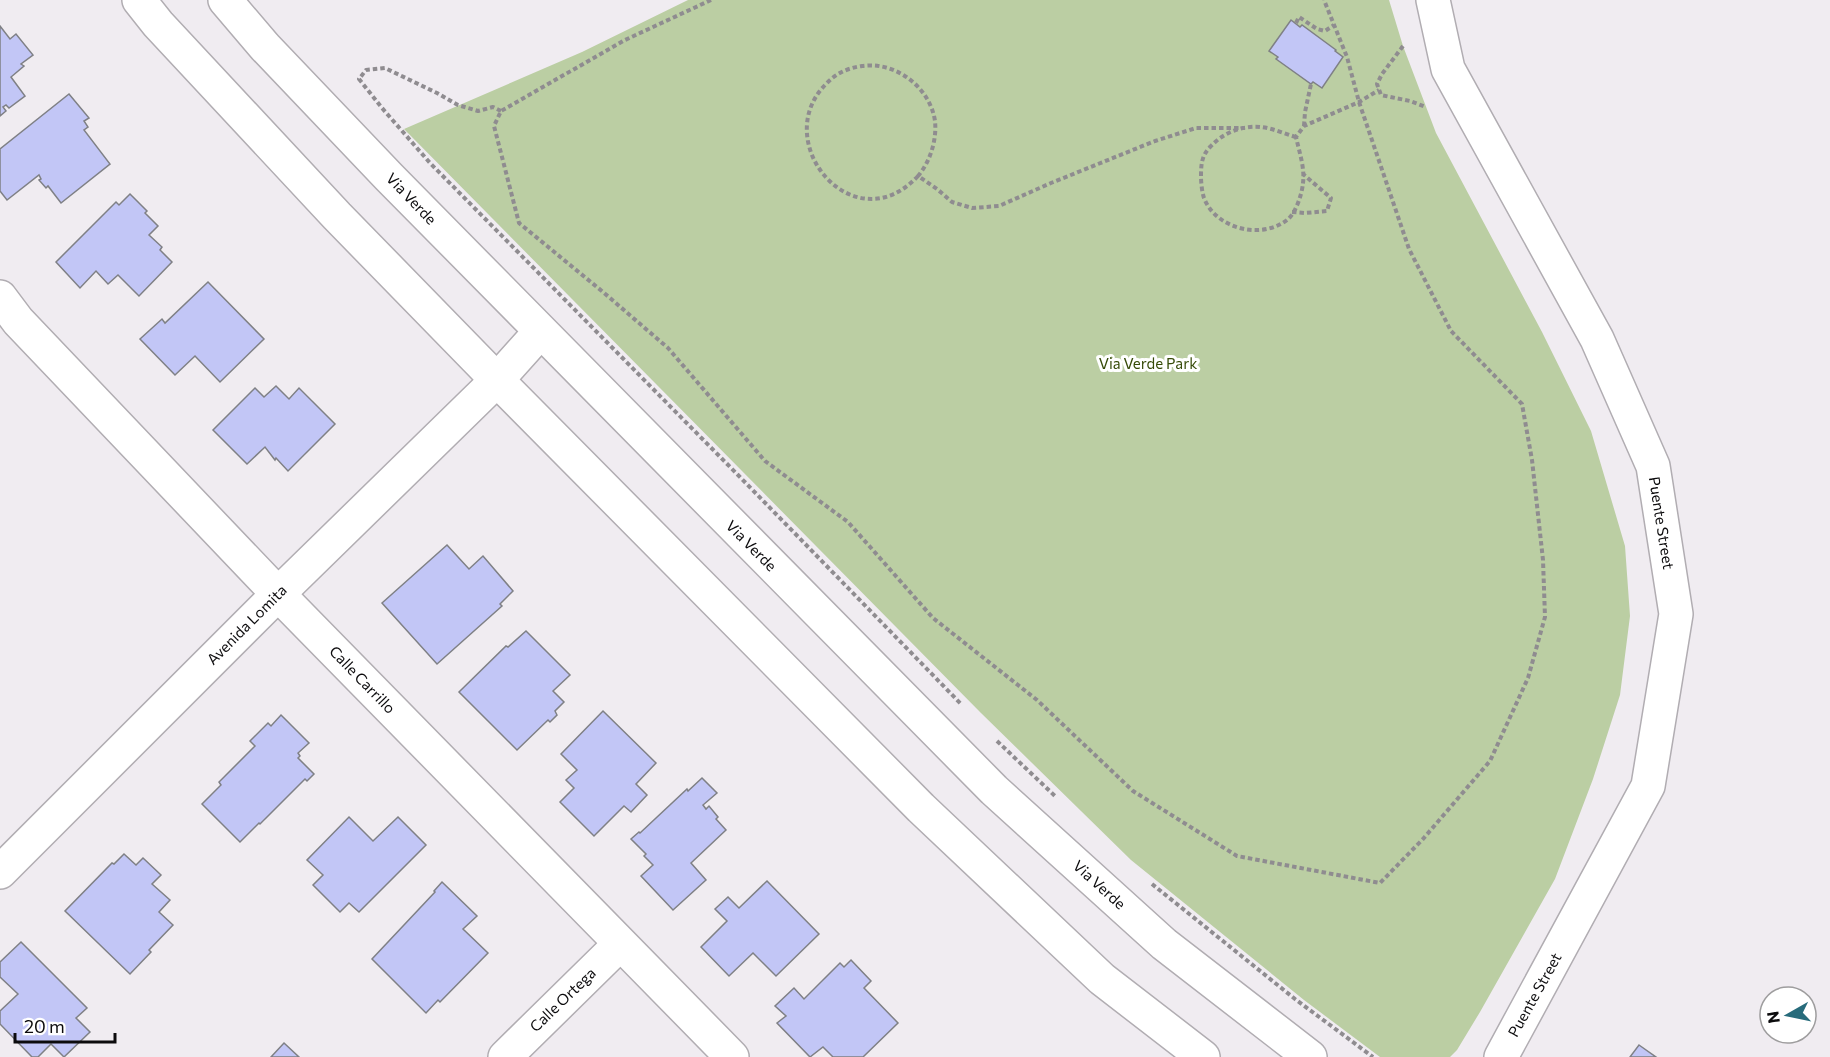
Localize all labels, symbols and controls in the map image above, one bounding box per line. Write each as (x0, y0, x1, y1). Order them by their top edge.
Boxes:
street label: Via Verde (383, 169, 441, 228)
park label: Via Verde Park (1099, 354, 1197, 372)
street label: Puente Street (1646, 475, 1678, 570)
street label: Via Verde (723, 516, 781, 574)
street label: Avenida Lomita (203, 581, 290, 668)
street label: Calle Carrillo (326, 642, 399, 717)
street label: Via Verde (1070, 856, 1130, 913)
street label: Puente Street (1504, 949, 1565, 1040)
street label: Calle Ortega (526, 963, 599, 1035)
north arrow (1758, 985, 1818, 1045)
scale bar (15, 1006, 116, 1044)
text: N (1762, 1010, 1783, 1025)
text: 20 m (24, 1015, 65, 1037)

